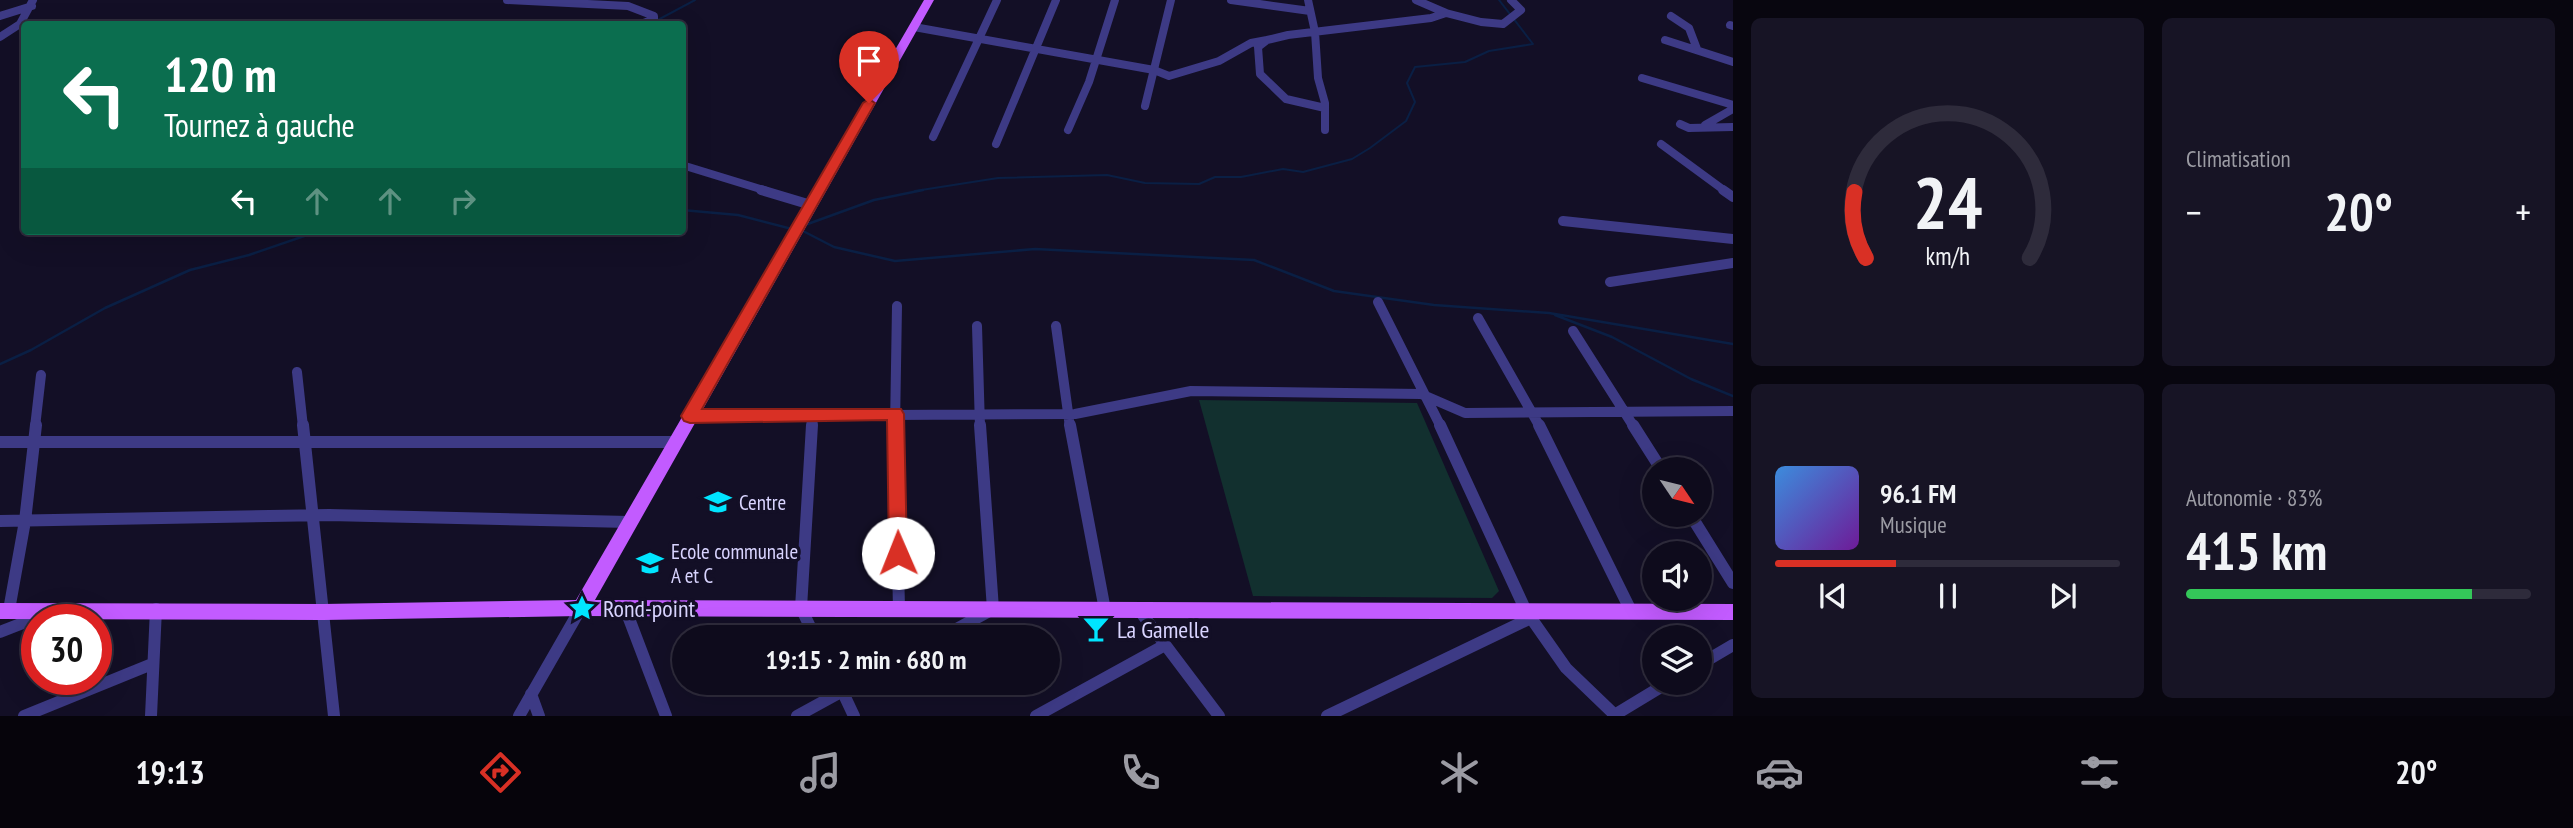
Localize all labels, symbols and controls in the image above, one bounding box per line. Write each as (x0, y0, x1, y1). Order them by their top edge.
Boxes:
pin (839, 31, 899, 103)
text: 120 m (164, 42, 277, 106)
icon: arrive (850, 42, 888, 80)
icon: left (49, 49, 140, 140)
text: Tournez à gauche (164, 104, 355, 146)
text: Climatisation (2186, 144, 2291, 173)
text: 24 (1913, 154, 1982, 248)
text: 20° (2324, 178, 2393, 245)
icon: left (225, 182, 263, 220)
icon: ahead (298, 182, 336, 220)
icon: ahead (371, 182, 409, 220)
icon: right (444, 182, 482, 220)
text: − (2186, 187, 2202, 236)
text: + (2515, 187, 2531, 236)
text: km/h (1925, 240, 1970, 272)
north arrow (1642, 457, 1712, 527)
map controls (1642, 457, 1712, 695)
text: 96.1 FM (1880, 477, 1956, 510)
text: Autonomie · 83% (2186, 483, 2322, 512)
school or university icon: Centre (703, 487, 733, 517)
place label: Centre (739, 489, 786, 516)
text: Musique (1880, 510, 1947, 539)
position arrow (861, 516, 935, 590)
text: 415 km (2186, 517, 2327, 584)
place label: Ecole communale A et C (671, 538, 798, 589)
button: sound (1642, 541, 1712, 611)
school or university icon: Ecole communale A et C (635, 548, 665, 578)
icon: previous (1814, 577, 1852, 615)
icon: pause (1929, 577, 1967, 615)
icon: next (2044, 577, 2082, 615)
place icon: Rond-point (567, 593, 597, 623)
place label: Rond-point (603, 593, 695, 624)
speed limit sign: 30 (21, 604, 112, 695)
bar icon: La Gamelle (1081, 614, 1111, 644)
place label: La Gamelle (1117, 614, 1209, 645)
button: layers (1642, 625, 1712, 695)
text: 19:15 · 2 min · 680 m (766, 643, 966, 676)
icon: directions (476, 748, 525, 797)
icon: music (796, 748, 845, 797)
icon: phone (1116, 748, 1165, 797)
icon: climate (1435, 748, 1484, 797)
icon: car (1755, 748, 1804, 797)
icon: filters (2075, 748, 2124, 797)
text: 19:13 (135, 751, 205, 793)
text: 20° (2395, 751, 2438, 793)

